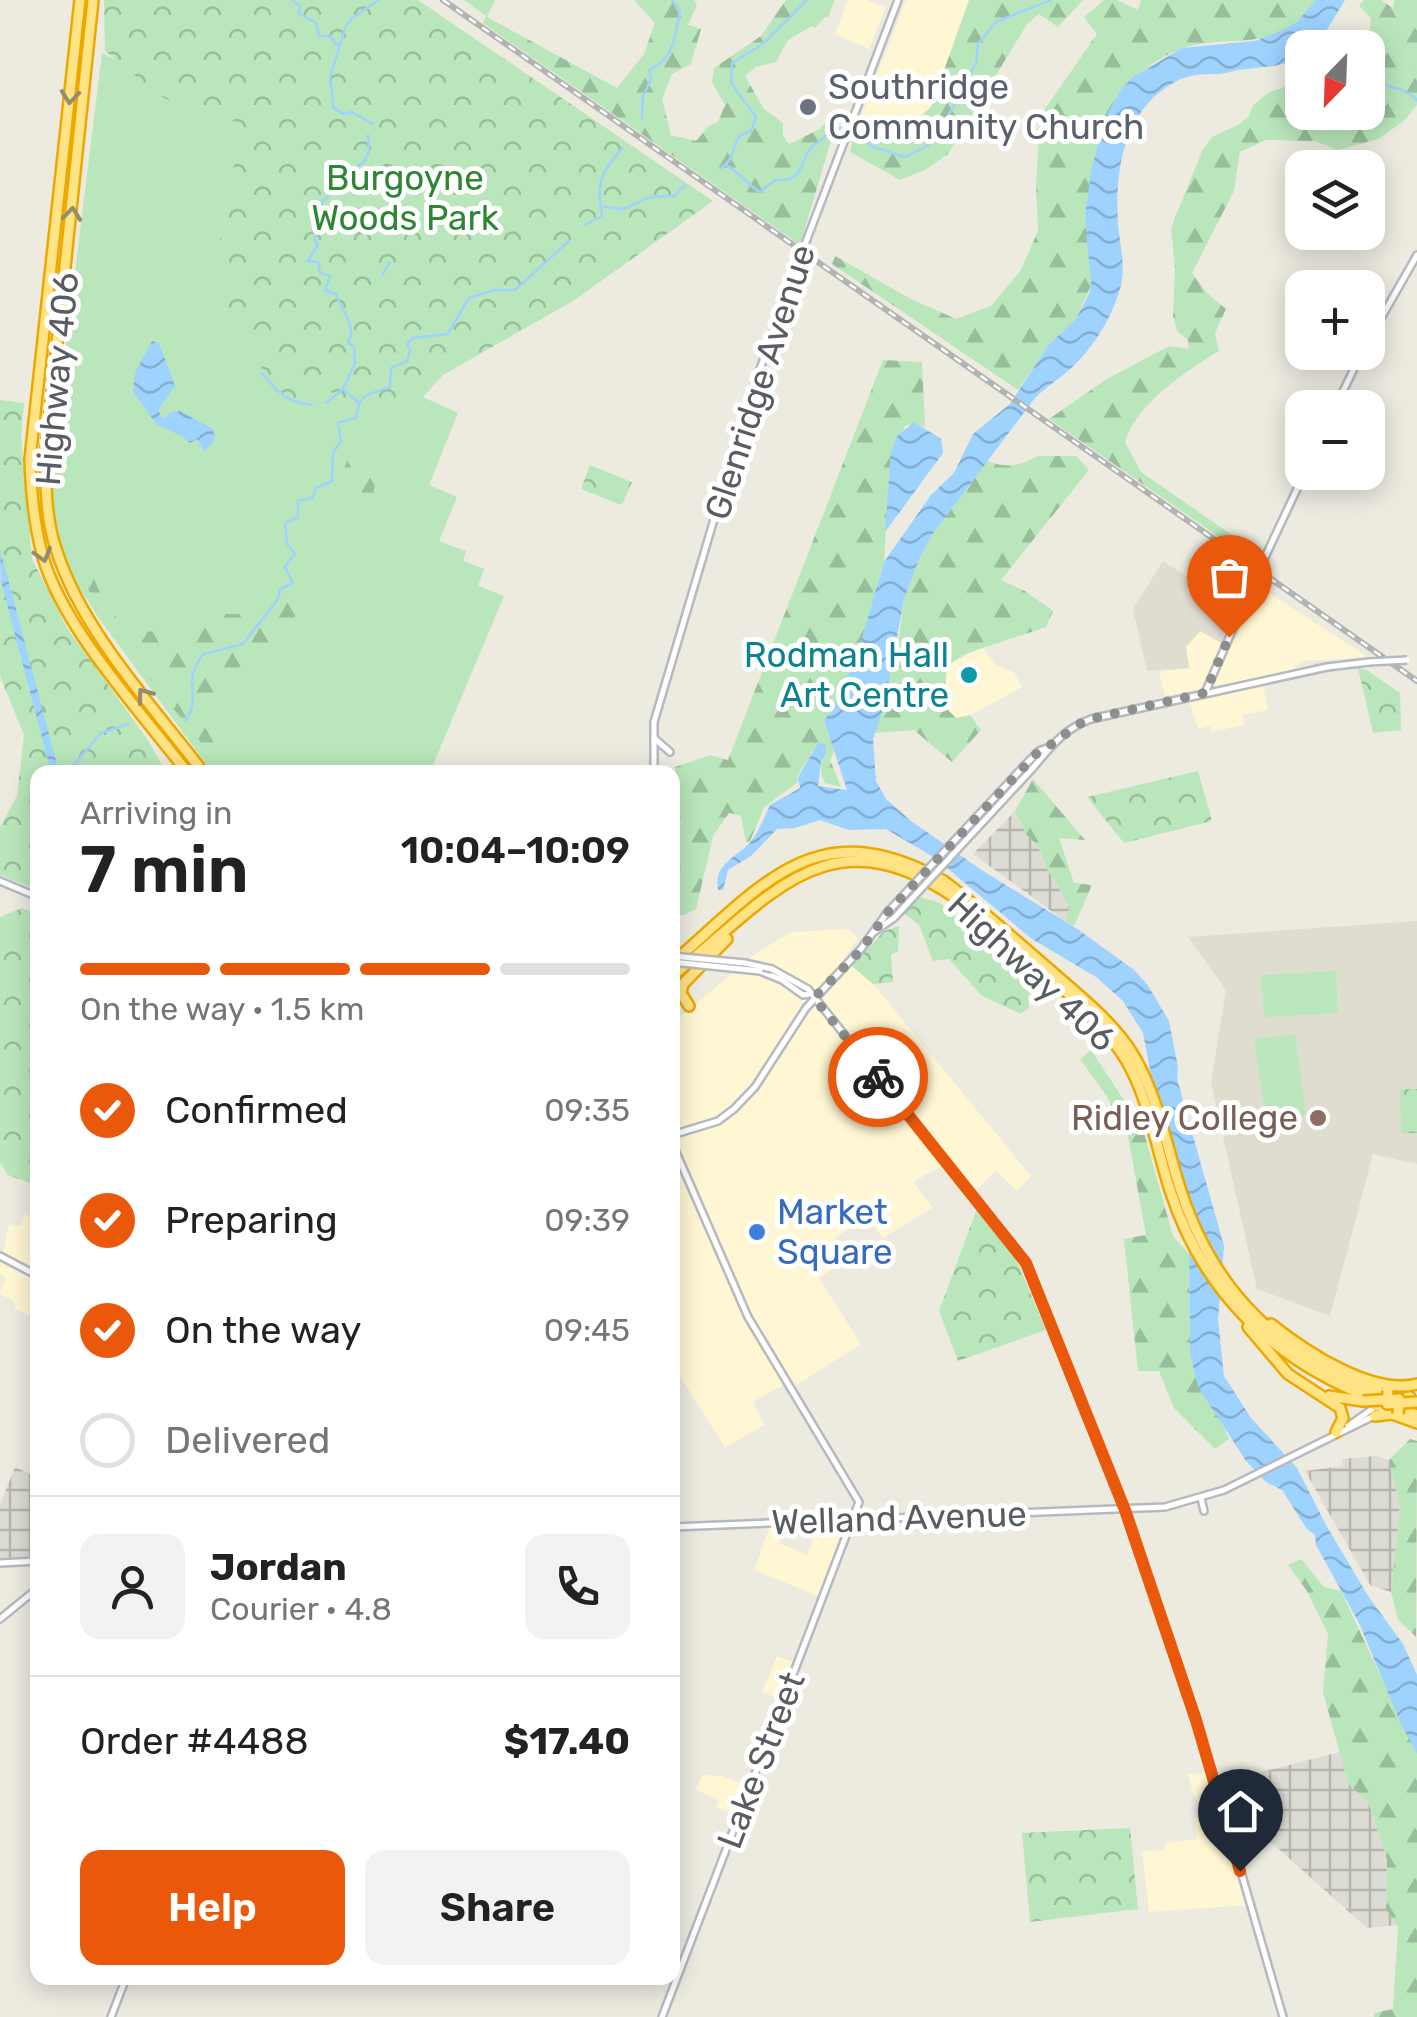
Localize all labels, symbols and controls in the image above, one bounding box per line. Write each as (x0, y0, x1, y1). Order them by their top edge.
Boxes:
north arrow (1285, 30, 1385, 130)
map controls (1285, 30, 1385, 490)
place label: Southridge Community Church (828, 66, 1144, 148)
one-way arrow (60, 89, 81, 105)
marker: Southridge Community Church (797, 96, 819, 118)
button: layers (1285, 150, 1385, 250)
park label: Burgoyne Woods Park (311, 157, 499, 239)
one-way arrow (61, 206, 82, 222)
street label: Glenridge Avenue (696, 239, 824, 525)
button: + (1285, 270, 1385, 370)
street label: Highway 406 (27, 271, 87, 487)
button: − (1285, 390, 1385, 490)
pin (1187, 535, 1272, 638)
one-way arrow (31, 545, 52, 562)
icon: bag (1202, 550, 1257, 605)
place label: Rodman Hall Art Centre (744, 634, 949, 716)
marker: Rodman Hall Art Centre (958, 664, 980, 686)
one-way arrow (139, 688, 156, 706)
text: Arriving in (80, 794, 232, 832)
text: 10:04–10:09 (401, 827, 630, 873)
text: 7 min (80, 831, 249, 908)
street label: Highway 406 (939, 884, 1125, 1060)
text: On the way · 1.5 km (80, 990, 364, 1028)
courier (828, 1027, 928, 1127)
icon: bike (851, 1050, 906, 1105)
icon: check (80, 1083, 135, 1138)
text: Confirmed (165, 1087, 348, 1133)
text: 09:35 (544, 1091, 630, 1129)
place label: Ridley College (1071, 1097, 1298, 1139)
marker: Ridley College (1307, 1107, 1329, 1129)
place label: Market Square (777, 1191, 893, 1273)
icon: check (80, 1193, 135, 1248)
text: Preparing (165, 1197, 338, 1243)
text: 09:39 (544, 1201, 630, 1239)
marker: Market Square (746, 1221, 768, 1243)
icon: check (80, 1303, 135, 1358)
text: On the way (165, 1307, 361, 1353)
text: 09:45 (544, 1311, 630, 1349)
text: Delivered (165, 1417, 330, 1463)
street label: Welland Avenue (771, 1493, 1027, 1543)
button: person (80, 1534, 185, 1639)
button: phone (525, 1534, 630, 1639)
text: Jordan (210, 1544, 347, 1590)
text: Courier · 4.8 (210, 1590, 392, 1628)
street label: Lake Street (708, 1666, 814, 1854)
text: Order #4488 (80, 1718, 309, 1764)
text: $17.40 (504, 1718, 630, 1764)
pin (1198, 1769, 1283, 1872)
icon: home (1213, 1784, 1268, 1839)
button: Help (80, 1850, 345, 1965)
button: Share (365, 1850, 630, 1965)

